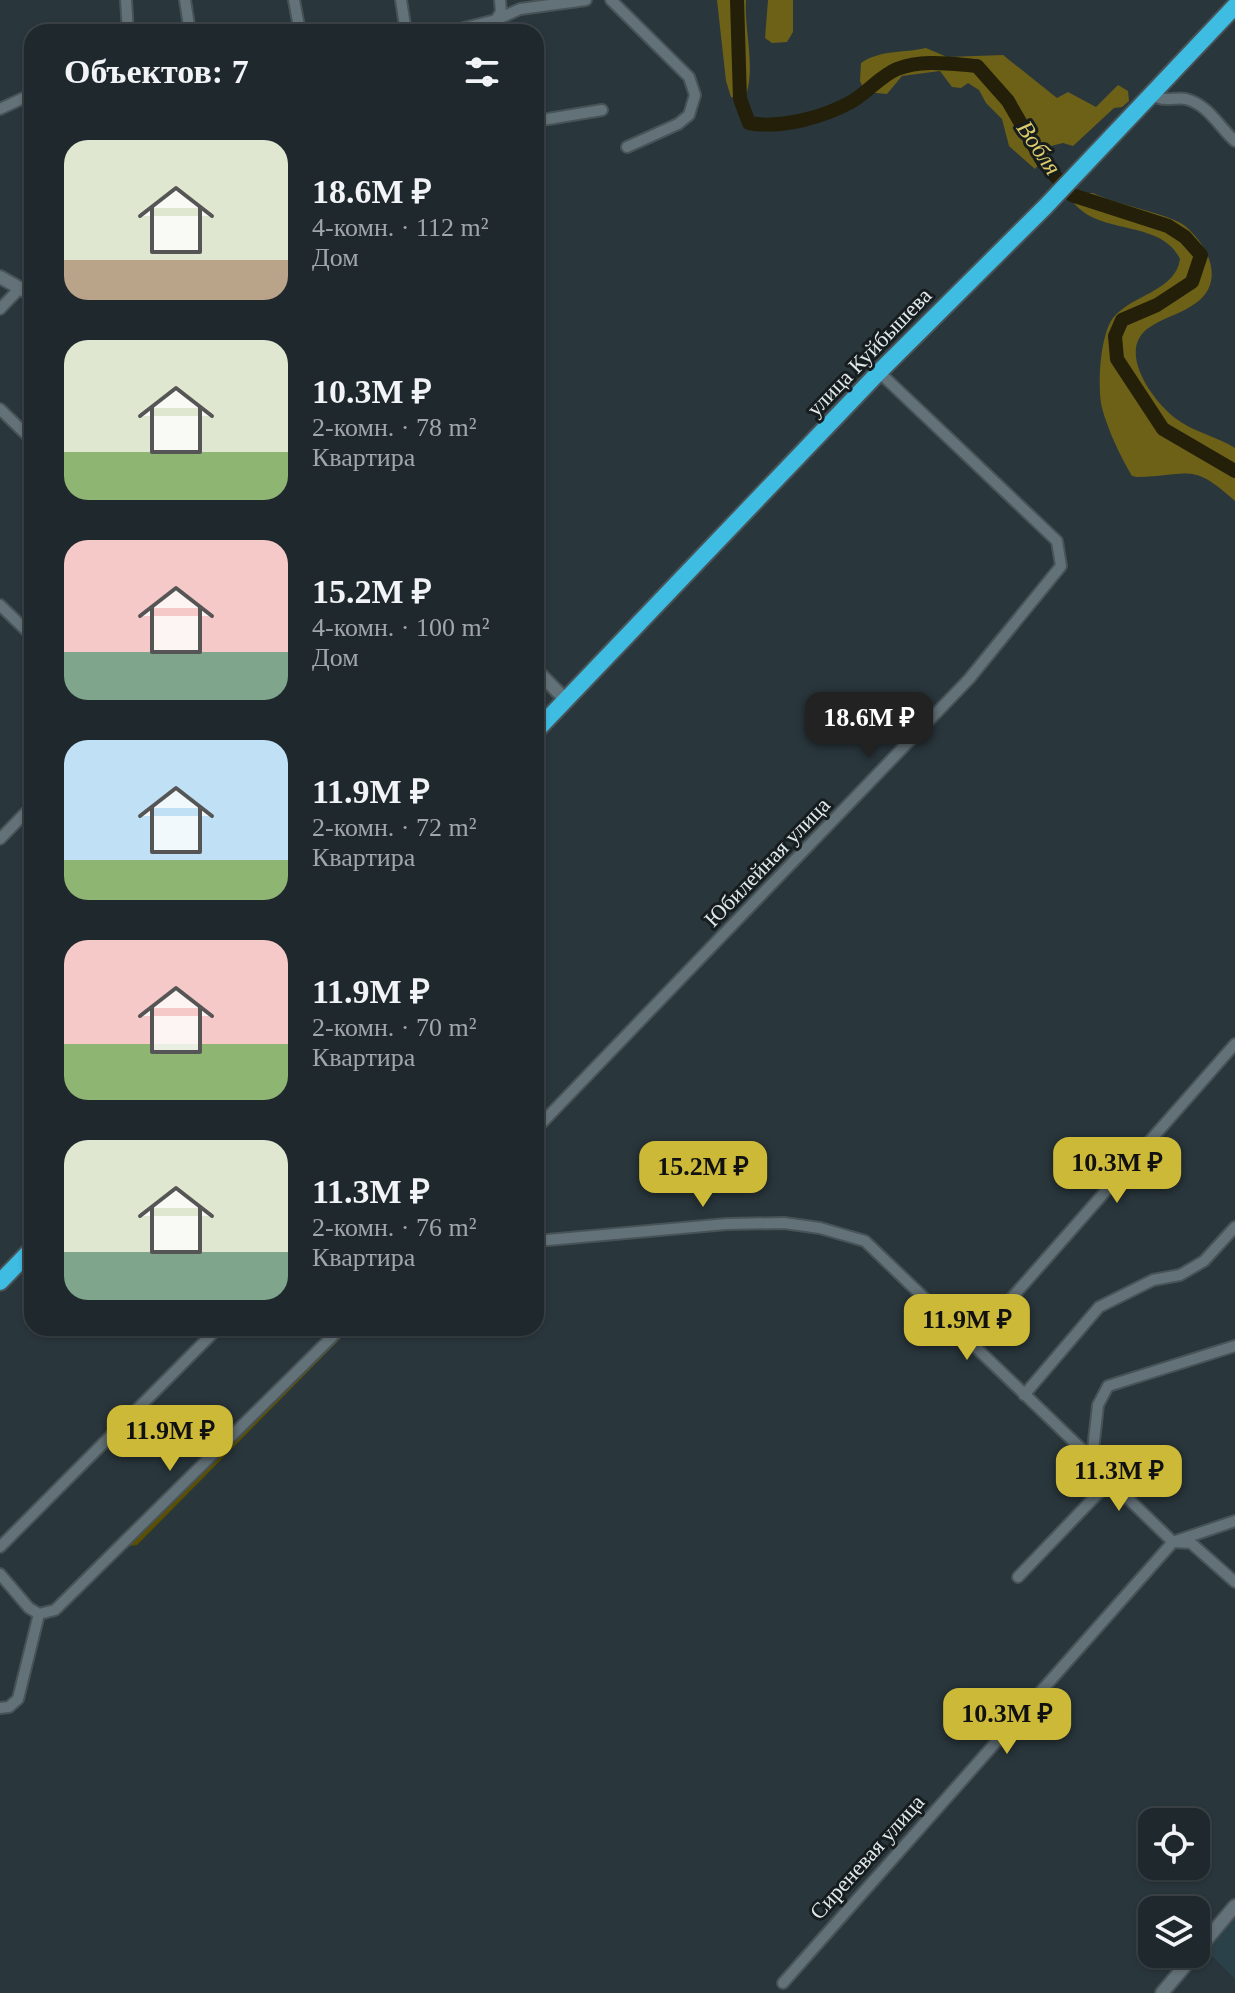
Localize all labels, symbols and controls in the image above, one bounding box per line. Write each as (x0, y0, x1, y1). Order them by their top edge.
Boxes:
icon: filters (460, 50, 504, 94)
text: Объектов: 7 (64, 53, 249, 90)
water label: Вобля (1012, 116, 1066, 180)
icon: home (128, 172, 224, 268)
text: 18.6M ₽ (312, 173, 432, 210)
text: 4-комн. · 112 m² (312, 213, 489, 242)
text: Дом (312, 243, 359, 272)
street label: улица Куйбышева (802, 283, 937, 421)
icon: home (128, 372, 224, 468)
text: 10.3M ₽ (312, 373, 432, 410)
text: 2-комн. · 78 m² (312, 413, 477, 442)
text: Квартира (312, 443, 415, 472)
icon: home (128, 572, 224, 668)
text: 15.2M ₽ (312, 573, 432, 610)
text: 4-комн. · 100 m² (312, 613, 490, 642)
text: Дом (312, 643, 359, 672)
pin: 18.6M ₽ (795, 692, 943, 760)
text: 18.6M ₽ (823, 703, 915, 732)
icon: home (128, 772, 224, 868)
text: 11.9M ₽ (312, 773, 430, 810)
street label: Юбилейная улица (699, 792, 835, 932)
text: 2-комн. · 72 m² (312, 813, 477, 842)
text: Квартира (312, 843, 415, 872)
icon: home (128, 972, 224, 1068)
text: 11.9M ₽ (312, 973, 430, 1010)
text: 2-комн. · 70 m² (312, 1013, 477, 1042)
text: Квартира (312, 1043, 415, 1072)
pin: 10.3M ₽ (1043, 1137, 1191, 1205)
pin: 15.2M ₽ (629, 1141, 777, 1209)
text: 10.3M ₽ (1071, 1148, 1163, 1177)
text: 15.2M ₽ (657, 1152, 749, 1181)
icon: home (128, 1172, 224, 1268)
text: 11.3M ₽ (312, 1173, 430, 1210)
text: 2-комн. · 76 m² (312, 1213, 477, 1242)
text: Квартира (312, 1243, 415, 1272)
pin: 11.9M ₽ (893, 1294, 1041, 1362)
text: 11.9M ₽ (922, 1305, 1012, 1334)
pin: 11.9M ₽ (96, 1405, 244, 1473)
text: 11.9M ₽ (125, 1416, 215, 1445)
pin: 11.3M ₽ (1045, 1445, 1193, 1513)
text: 11.3M ₽ (1074, 1456, 1164, 1485)
pin: 10.3M ₽ (933, 1688, 1081, 1756)
text: 10.3M ₽ (961, 1699, 1053, 1728)
street label: Сиреневая улица (805, 1790, 929, 1924)
map controls (1138, 1808, 1210, 1968)
button: locate (1138, 1808, 1210, 1880)
button: layers (1138, 1896, 1210, 1968)

